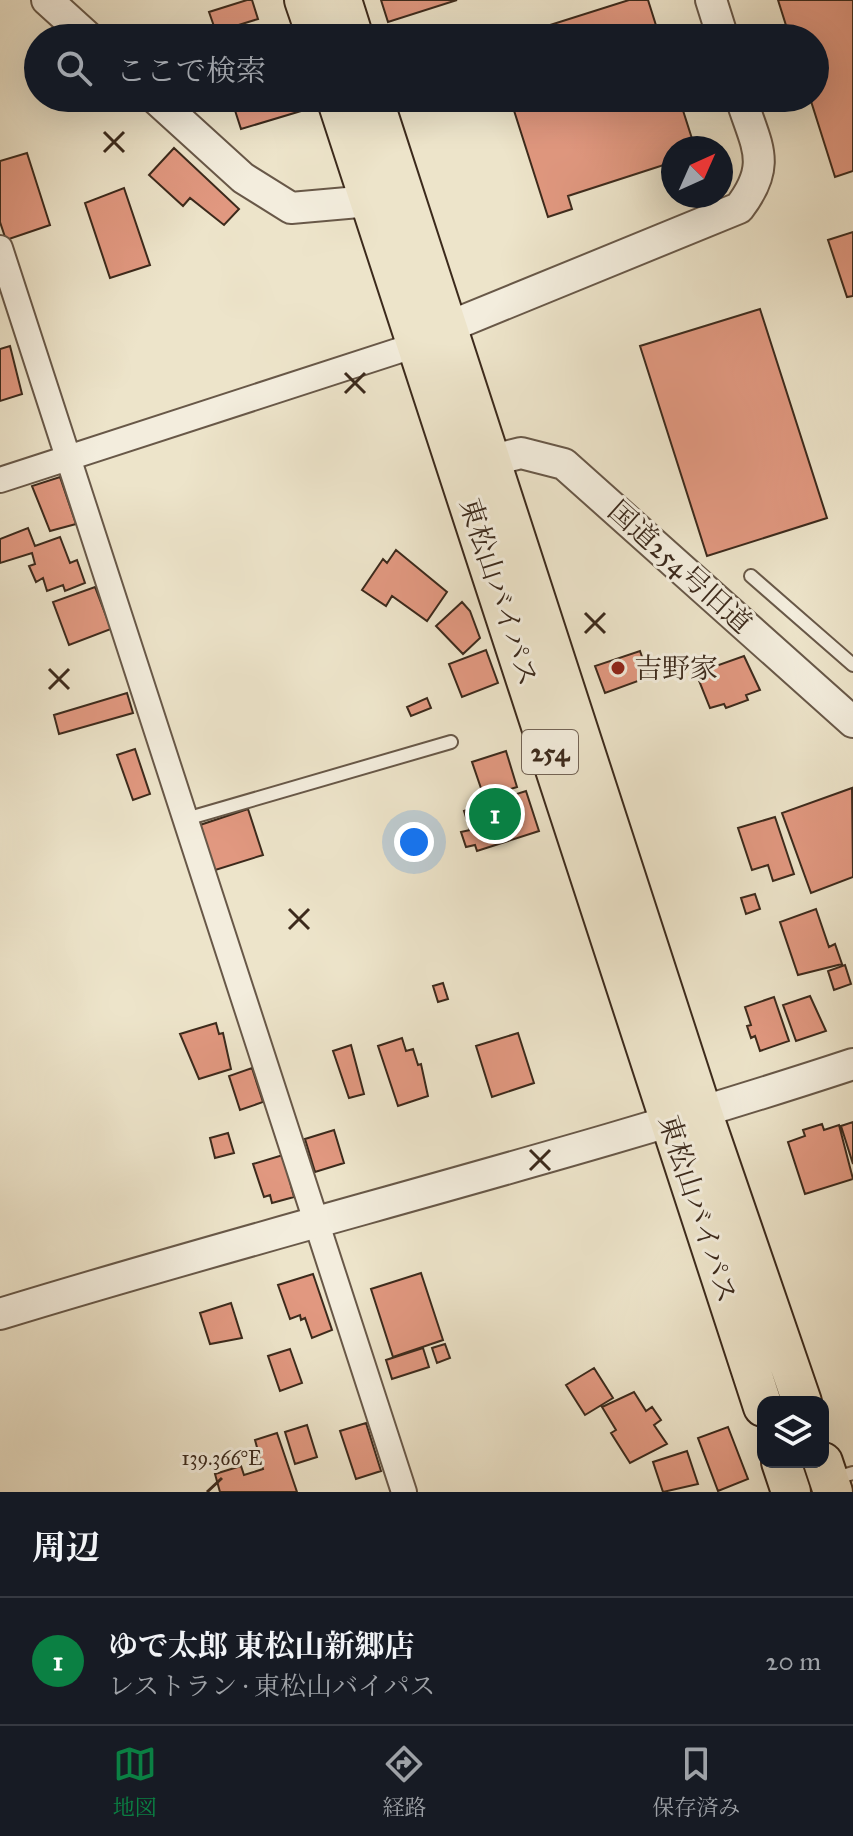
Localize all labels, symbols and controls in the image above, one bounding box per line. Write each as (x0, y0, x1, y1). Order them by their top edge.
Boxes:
search box (24, 24, 829, 112)
icon: search (52, 46, 96, 90)
text: ここで検索 (116, 53, 266, 89)
north arrow (661, 136, 733, 208)
street label: 国道254号旧道 (601, 493, 759, 641)
street label: 東松山バイパス (452, 494, 546, 690)
place label: 吉野家 (634, 651, 718, 686)
marker: 吉野家 (609, 659, 627, 677)
road number: 254 (522, 730, 578, 774)
pin: 1 (469, 784, 521, 844)
your location (394, 822, 434, 862)
street label: 東松山バイパス (651, 1111, 745, 1307)
map controls (757, 1396, 829, 1468)
button: layers (757, 1396, 829, 1468)
text: 139.366°E (182, 1446, 262, 1470)
text: 周辺 (32, 1527, 100, 1568)
text: ゆで太郎 東松山新郷店 (108, 1628, 414, 1664)
text: 1 (53, 1645, 63, 1677)
text: 20 m (766, 1645, 821, 1677)
text: レストラン · 東松山バイパス (108, 1670, 436, 1702)
tab: 地図 (113, 1742, 157, 1821)
tab: 経路 (382, 1742, 426, 1821)
tab: 保存済み (652, 1742, 740, 1821)

